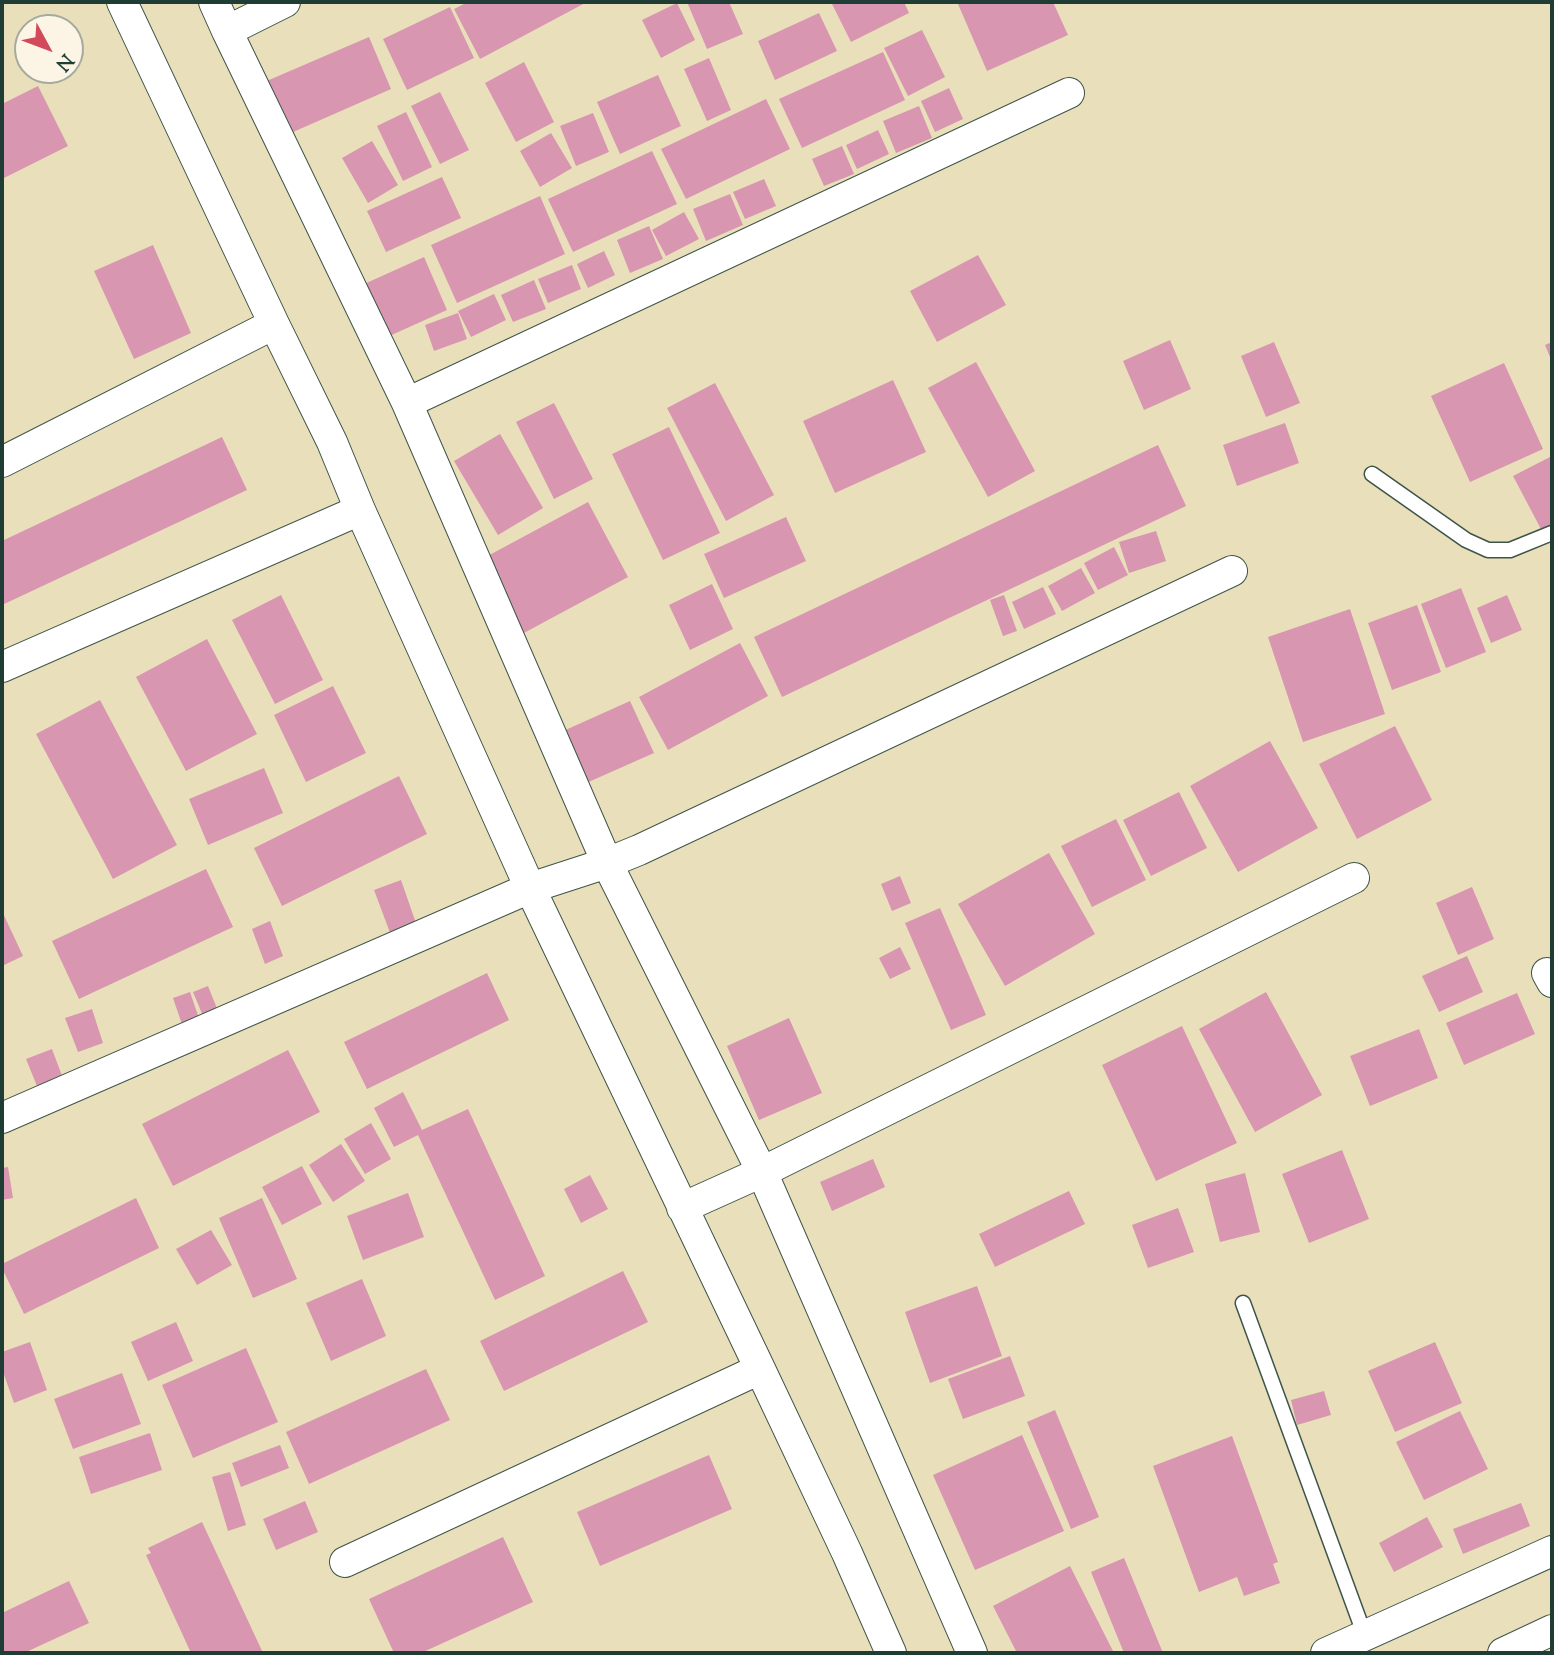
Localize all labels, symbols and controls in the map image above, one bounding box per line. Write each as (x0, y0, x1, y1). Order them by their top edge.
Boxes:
north arrow (14, 14, 84, 84)
text: N (49, 47, 79, 76)

